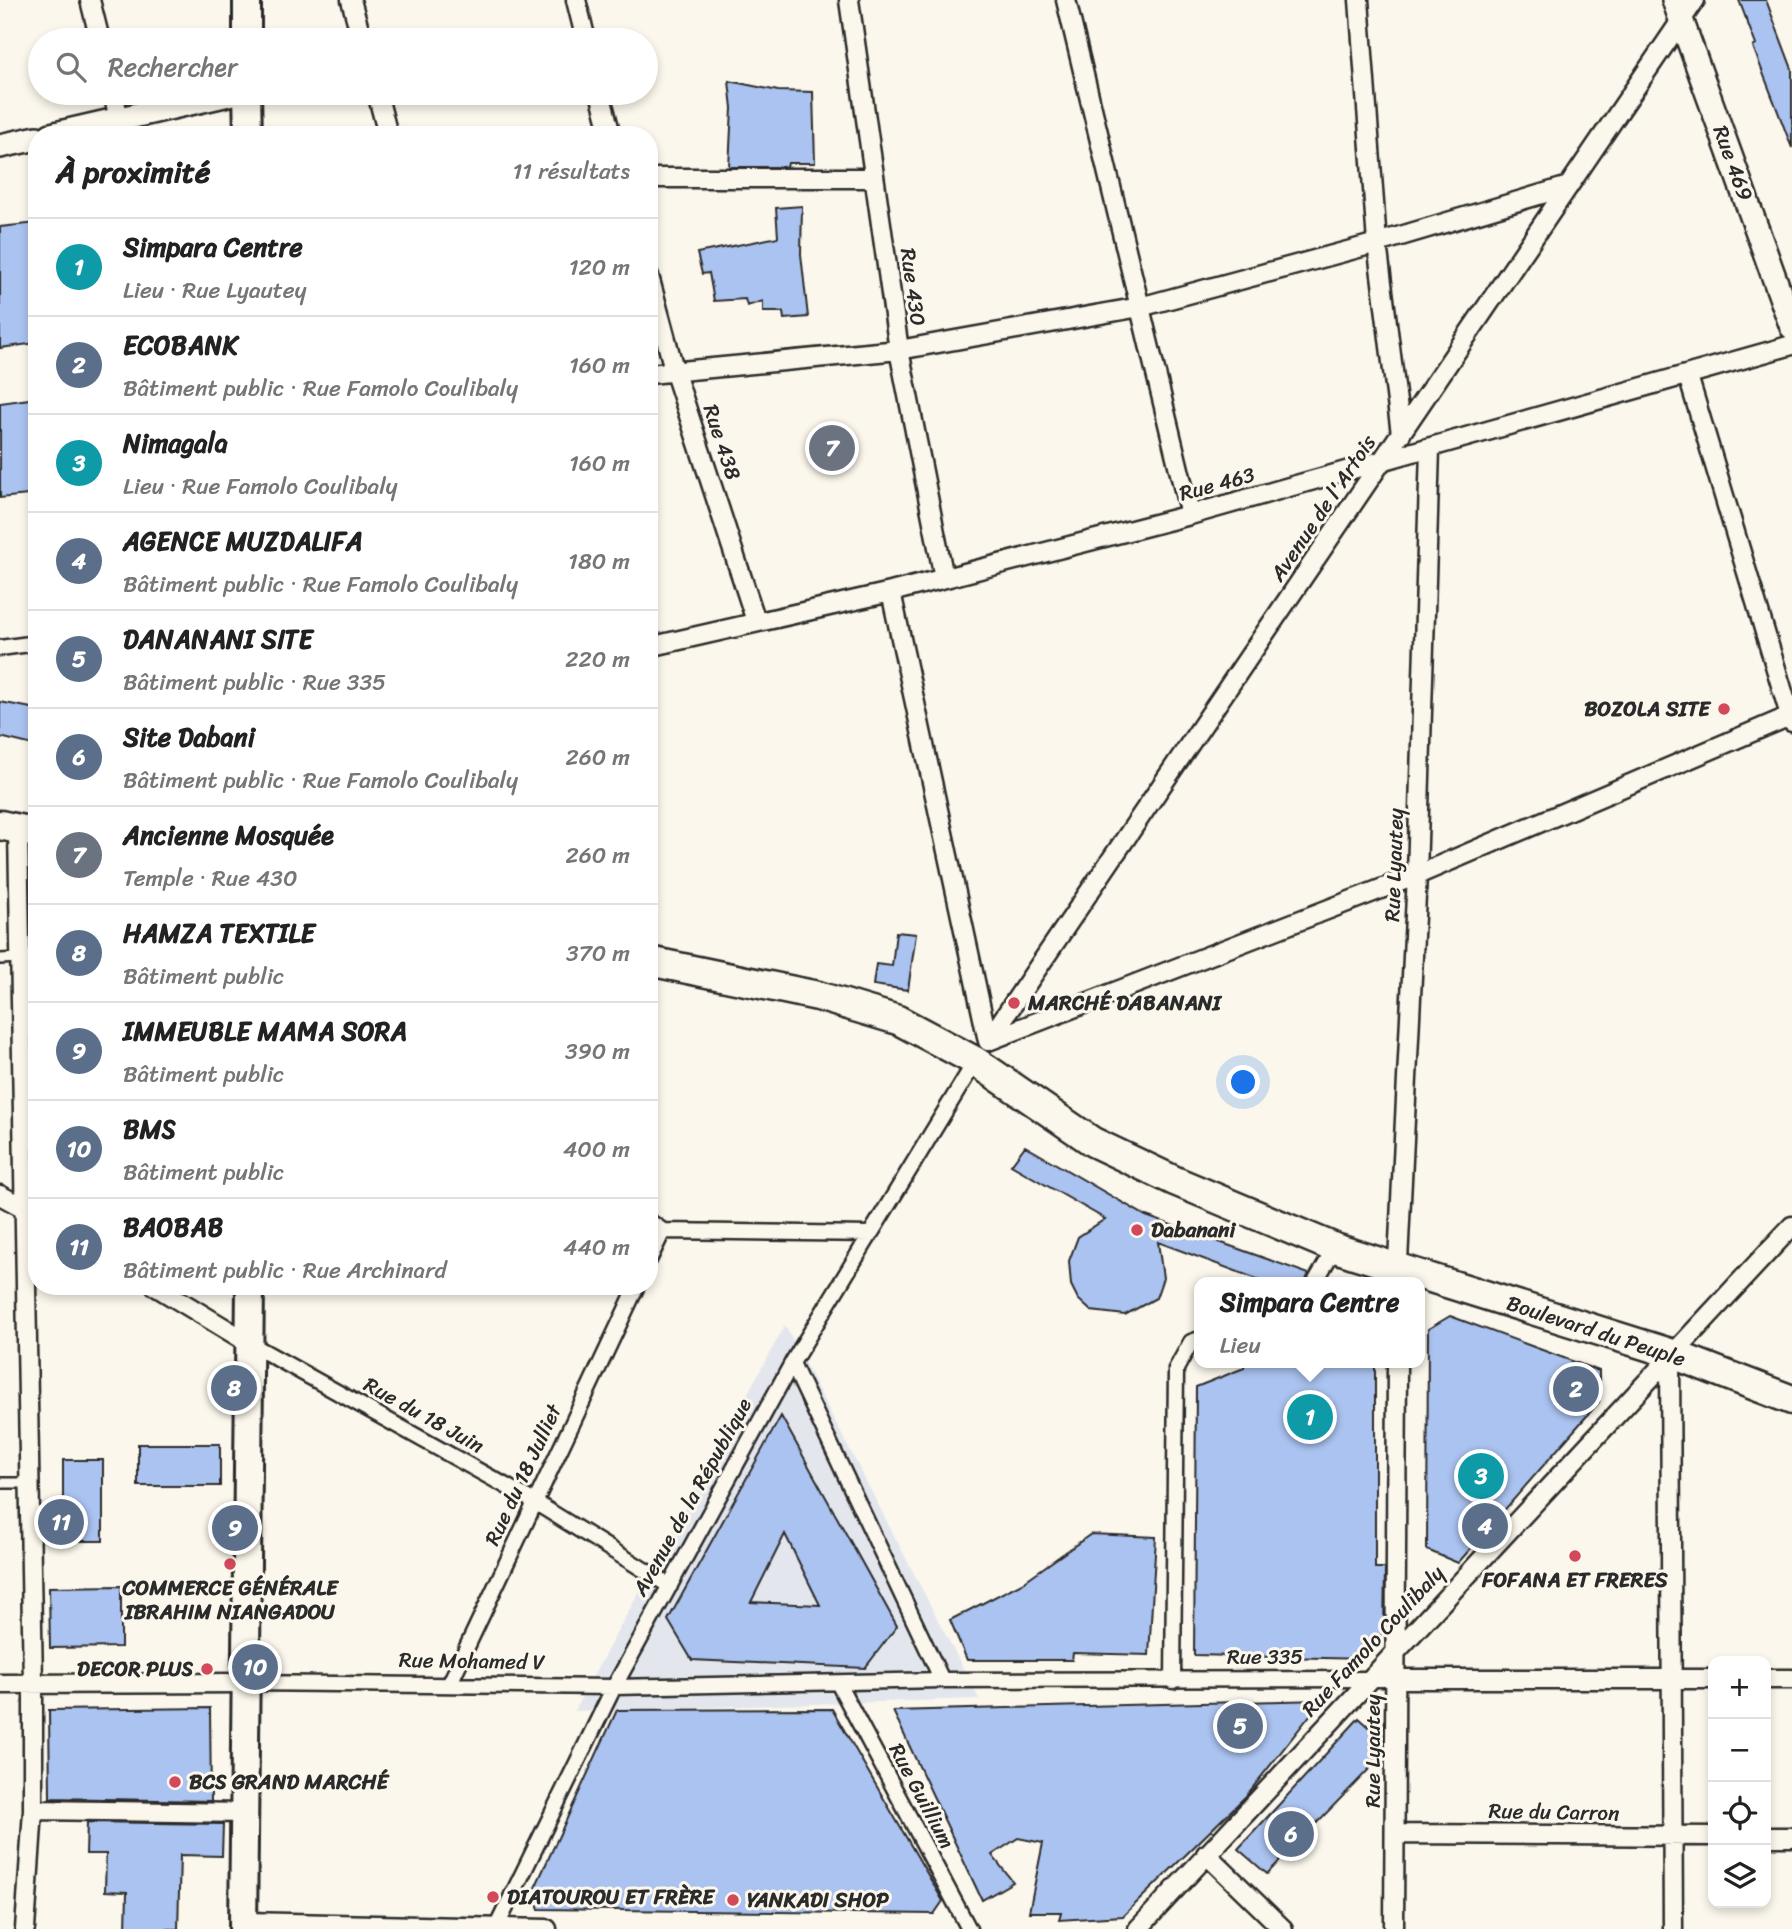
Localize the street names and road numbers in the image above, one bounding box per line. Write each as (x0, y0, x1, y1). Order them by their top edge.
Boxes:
street label: Rue 469 (1702, 120, 1764, 206)
street label: Rue 430 (889, 246, 937, 328)
street label: Rue 438 (692, 399, 752, 485)
street label: Avenue de l'Artois (1259, 426, 1387, 590)
street label: Rue 463 (1175, 456, 1259, 512)
street label: Rue Lyautey (1373, 807, 1415, 922)
street label: Boulevard du Peuple (1501, 1284, 1691, 1378)
street label: Rue du 18 Juin (356, 1366, 492, 1464)
street label: Avenue de la République (621, 1391, 763, 1604)
street label: Rue du 18 Julliet (474, 1396, 573, 1552)
street label: Rue Famolo Coulibaly (1292, 1556, 1454, 1726)
street label: Rue 335 (1227, 1638, 1303, 1676)
street label: Rue Mohamed V (399, 1641, 546, 1681)
street label: Rue Lyautey (1354, 1694, 1392, 1808)
street label: Rue Guillium (878, 1736, 966, 1856)
street label: Rue du Carron (1488, 1792, 1620, 1832)

